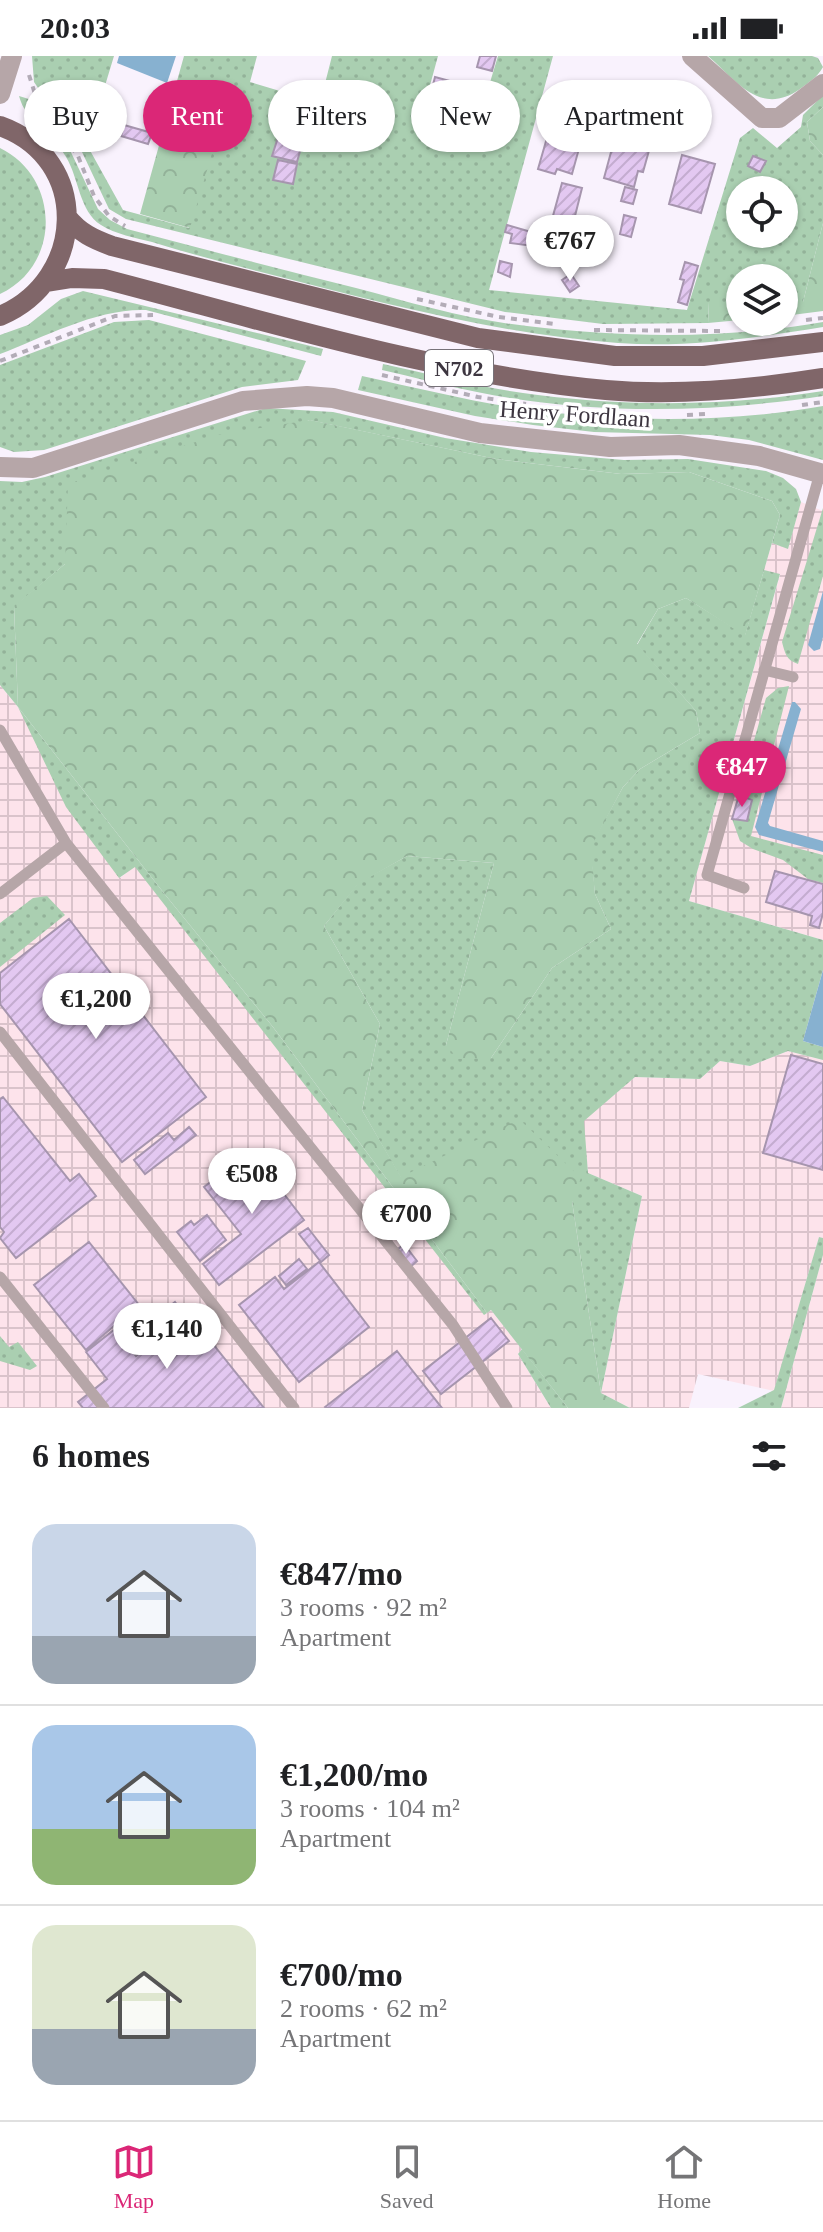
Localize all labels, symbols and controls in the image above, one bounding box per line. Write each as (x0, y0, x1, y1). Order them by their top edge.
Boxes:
text: 20:03 (40, 11, 110, 44)
chip: Buy (24, 80, 127, 152)
chip: Rent (143, 80, 252, 152)
chip: Filters (268, 80, 395, 152)
chip: New (411, 80, 520, 152)
chip: Apartment (536, 80, 712, 152)
map controls (726, 176, 798, 336)
button: locate (726, 176, 798, 248)
pin: €767 (523, 215, 617, 283)
text: €767 (544, 226, 596, 255)
button: layers (726, 264, 798, 336)
road number: N702 (425, 350, 493, 386)
street label: Henry Fordlaan (499, 396, 651, 432)
pin: €847 (695, 741, 789, 809)
text: €847 (716, 752, 768, 781)
pin: €1,200 (31, 973, 161, 1041)
text: €1,200 (60, 984, 132, 1013)
pin: €508 (205, 1148, 299, 1216)
text: €508 (226, 1159, 278, 1188)
pin: €700 (359, 1188, 453, 1256)
text: €700 (380, 1199, 432, 1228)
pin: €1,140 (102, 1303, 232, 1371)
text: €1,140 (131, 1314, 203, 1343)
icon: filters (747, 1434, 791, 1478)
text: 6 homes (32, 1437, 150, 1474)
text: €847/mo (280, 1555, 403, 1592)
icon: home (96, 1556, 192, 1652)
text: 3 rooms · 92 m² (280, 1593, 447, 1622)
text: Apartment (280, 1623, 391, 1652)
text: €1,200/mo (280, 1756, 428, 1793)
icon: home (96, 1757, 192, 1853)
text: 3 rooms · 104 m² (280, 1794, 460, 1823)
text: Apartment (280, 1824, 391, 1853)
text: €700/mo (280, 1956, 403, 1993)
icon: home (96, 1957, 192, 2053)
text: 2 rooms · 62 m² (280, 1994, 447, 2023)
text: Apartment (280, 2024, 391, 2053)
tab: Map (112, 2140, 156, 2214)
tab: Saved (380, 2140, 433, 2214)
tab: Home (657, 2140, 711, 2214)

